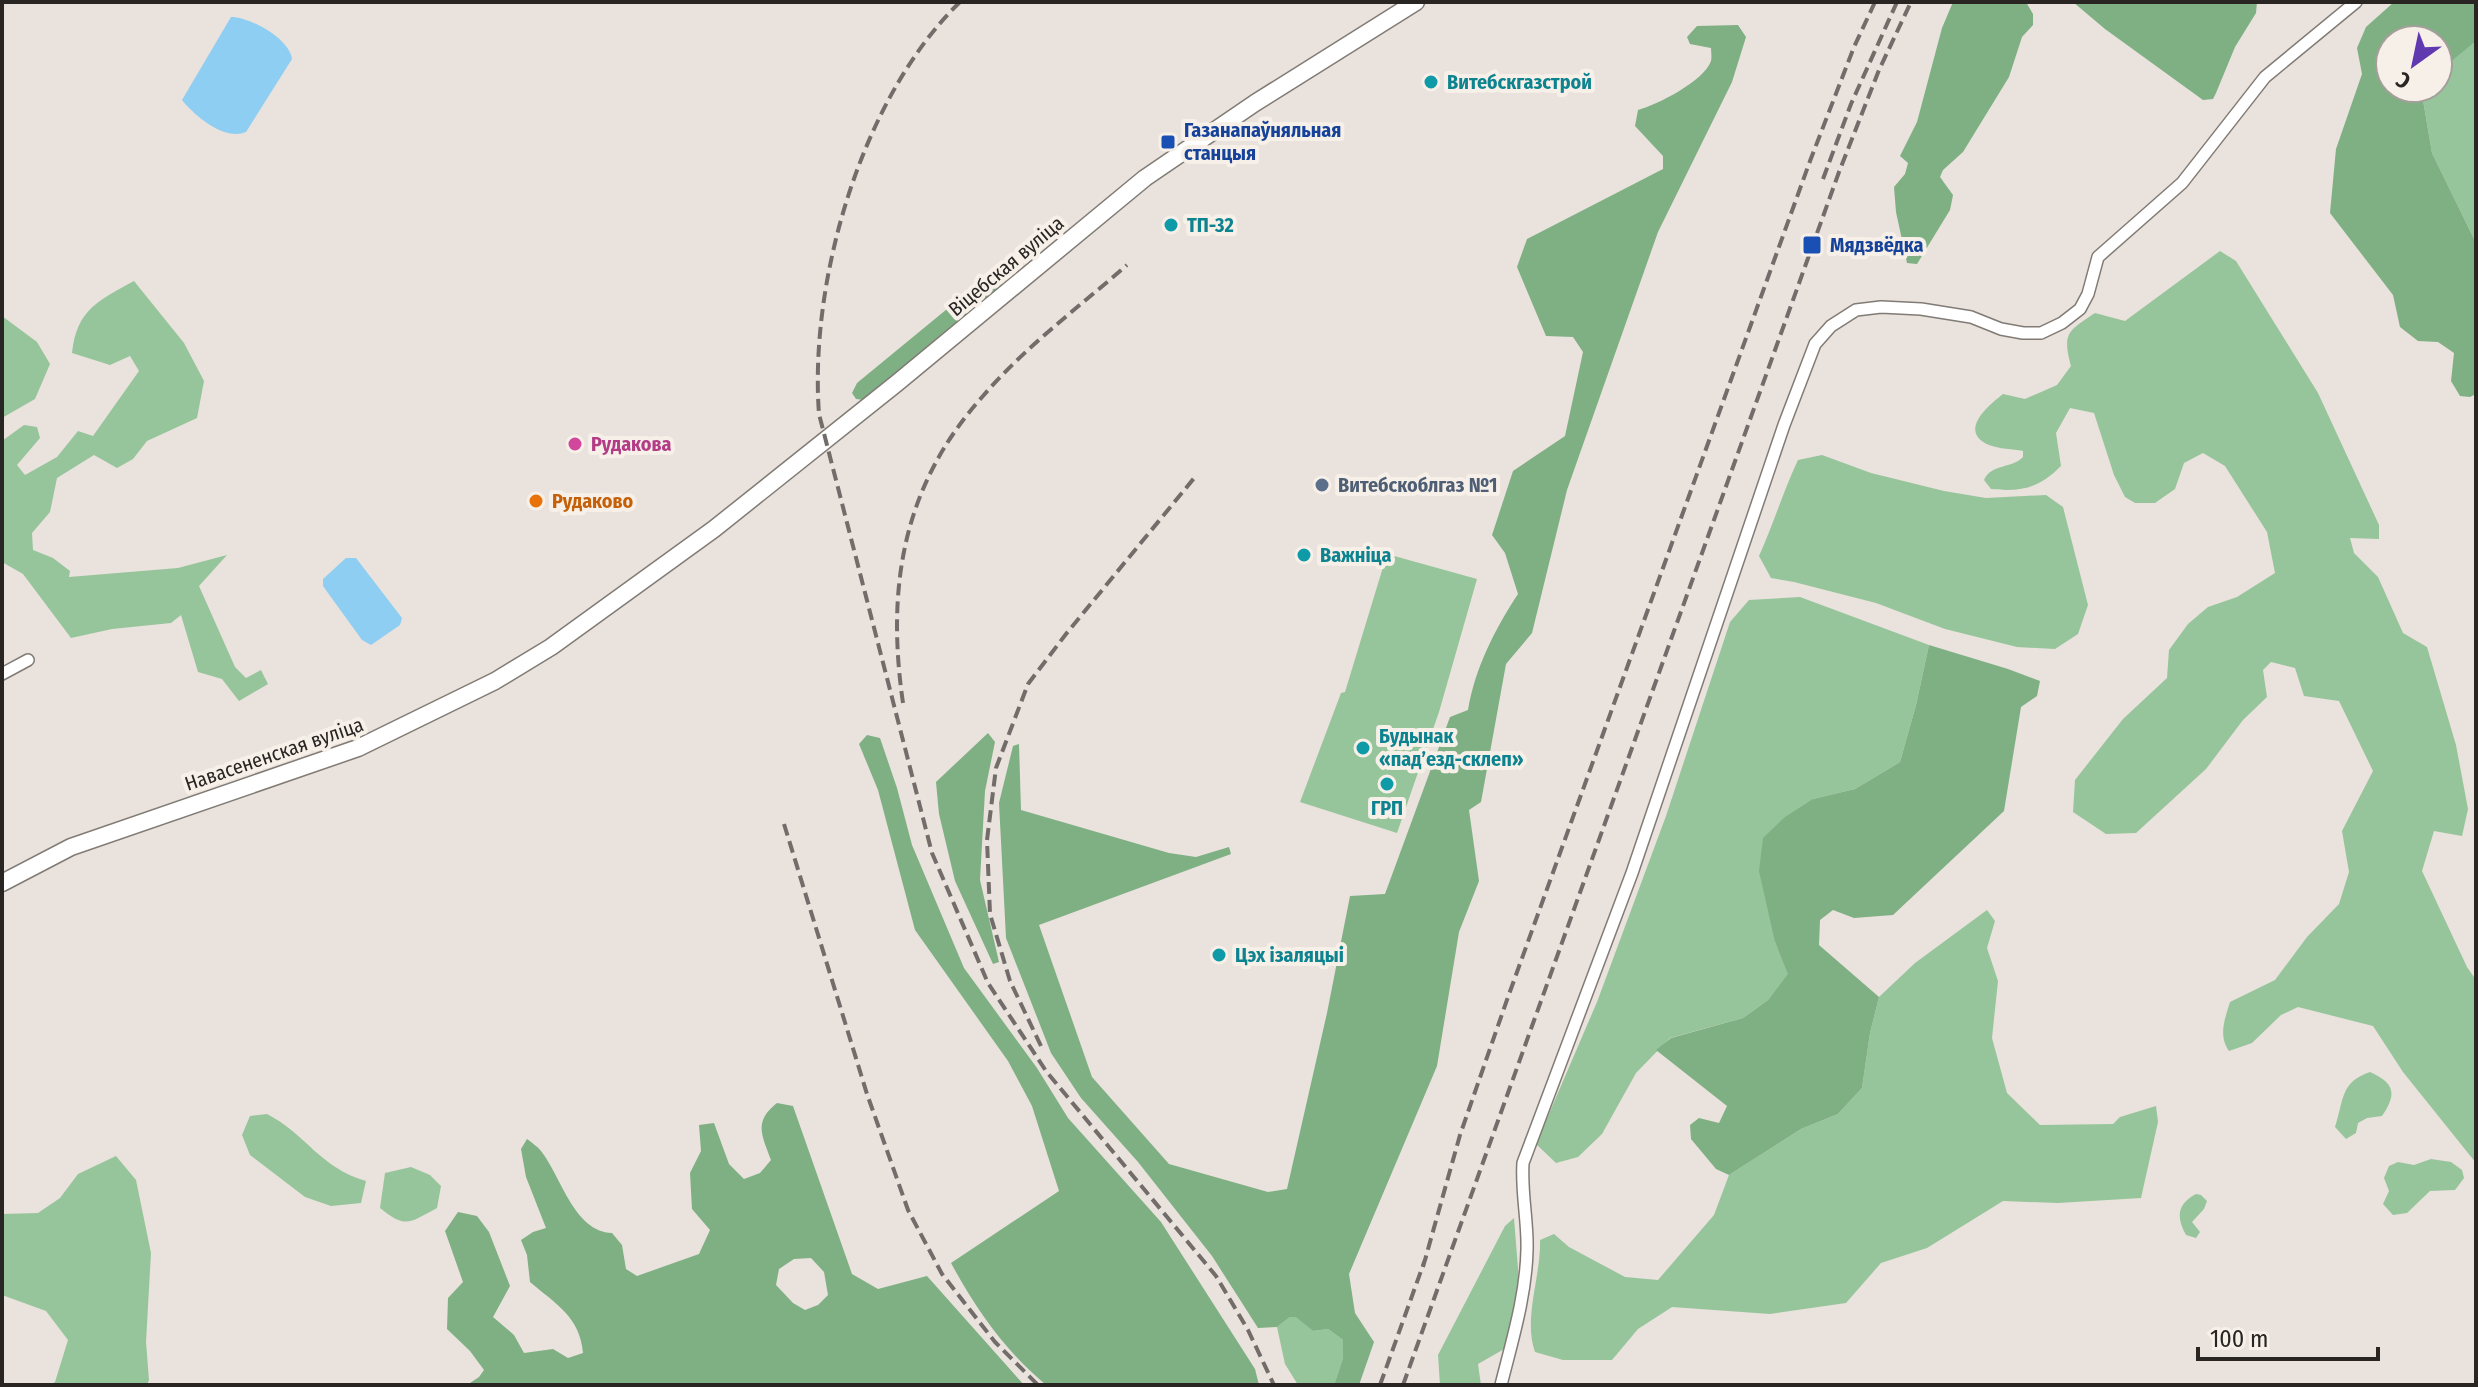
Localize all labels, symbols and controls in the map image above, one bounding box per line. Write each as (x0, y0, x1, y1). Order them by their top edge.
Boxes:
north arrow (2374, 24, 2454, 104)
text: С (2391, 66, 2416, 95)
place label: Витебскгазстрой (1447, 70, 1592, 94)
marker: Витебскгазстрой (1422, 73, 1440, 91)
place label: Газанапаўняльная станцыя (1184, 118, 1341, 165)
marker: Газанапаўняльная станцыя (1159, 133, 1177, 151)
street label: Віцебская вуліца (944, 211, 1068, 321)
place label: ТП-32 (1187, 213, 1234, 237)
marker: ТП-32 (1162, 216, 1180, 234)
place label: Мядзвёдка (1830, 233, 1923, 257)
marker: Мядзвёдка (1801, 234, 1823, 256)
place label: Рудакова (591, 432, 671, 456)
marker: Рудакова (566, 435, 584, 453)
place label: Витебскоблгаз №1 (1338, 473, 1498, 497)
marker: Витебскоблгаз №1 (1313, 476, 1331, 494)
place label: Рудаково (552, 489, 633, 513)
marker: Рудаково (527, 492, 545, 510)
place label: Важніца (1320, 543, 1391, 567)
marker: Важніца (1295, 546, 1313, 564)
street label: Навасененская вуліца (182, 712, 366, 796)
place label: Будынак «падʼезд-склеп» (1379, 724, 1524, 771)
marker: Будынак «падʼезд-склеп» (1354, 739, 1372, 757)
marker: ГРП (1378, 775, 1396, 793)
place label: ГРП (1371, 796, 1403, 820)
place label: Цэх ізаляцыі (1235, 943, 1344, 967)
marker: Цэх ізаляцыі (1210, 946, 1228, 964)
scale bar (2198, 1311, 2378, 1361)
text: 100 m (2210, 1325, 2268, 1353)

